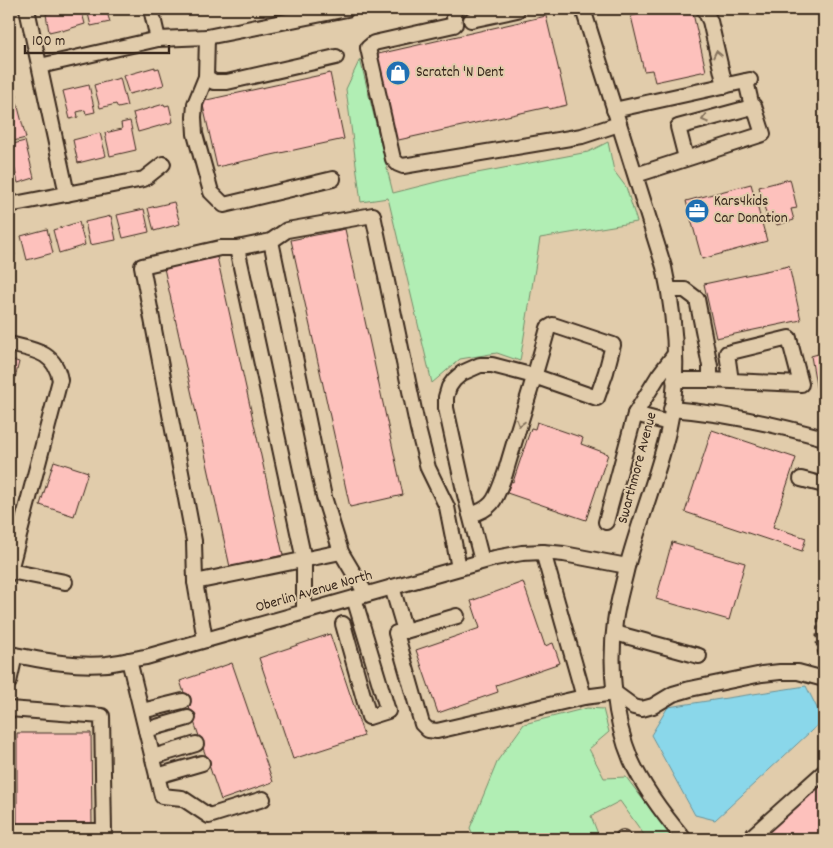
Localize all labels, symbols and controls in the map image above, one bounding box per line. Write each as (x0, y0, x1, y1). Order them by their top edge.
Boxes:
scale bar (25, 22, 169, 54)
text: 100 m (32, 31, 65, 53)
one-way arrow (712, 49, 723, 58)
shop icon: Scratch 'N Dent (385, 60, 411, 86)
place label: Scratch 'N Dent (416, 62, 504, 84)
one-way arrow (702, 114, 710, 124)
place label: Kars4kids Car Donation (714, 191, 788, 230)
office icon: Kars4kids Car Donation (684, 198, 710, 224)
street label: Swarthmore Avenue (613, 409, 664, 526)
one-way arrow (515, 418, 525, 426)
street label: Oberlin Avenue North (253, 565, 375, 619)

